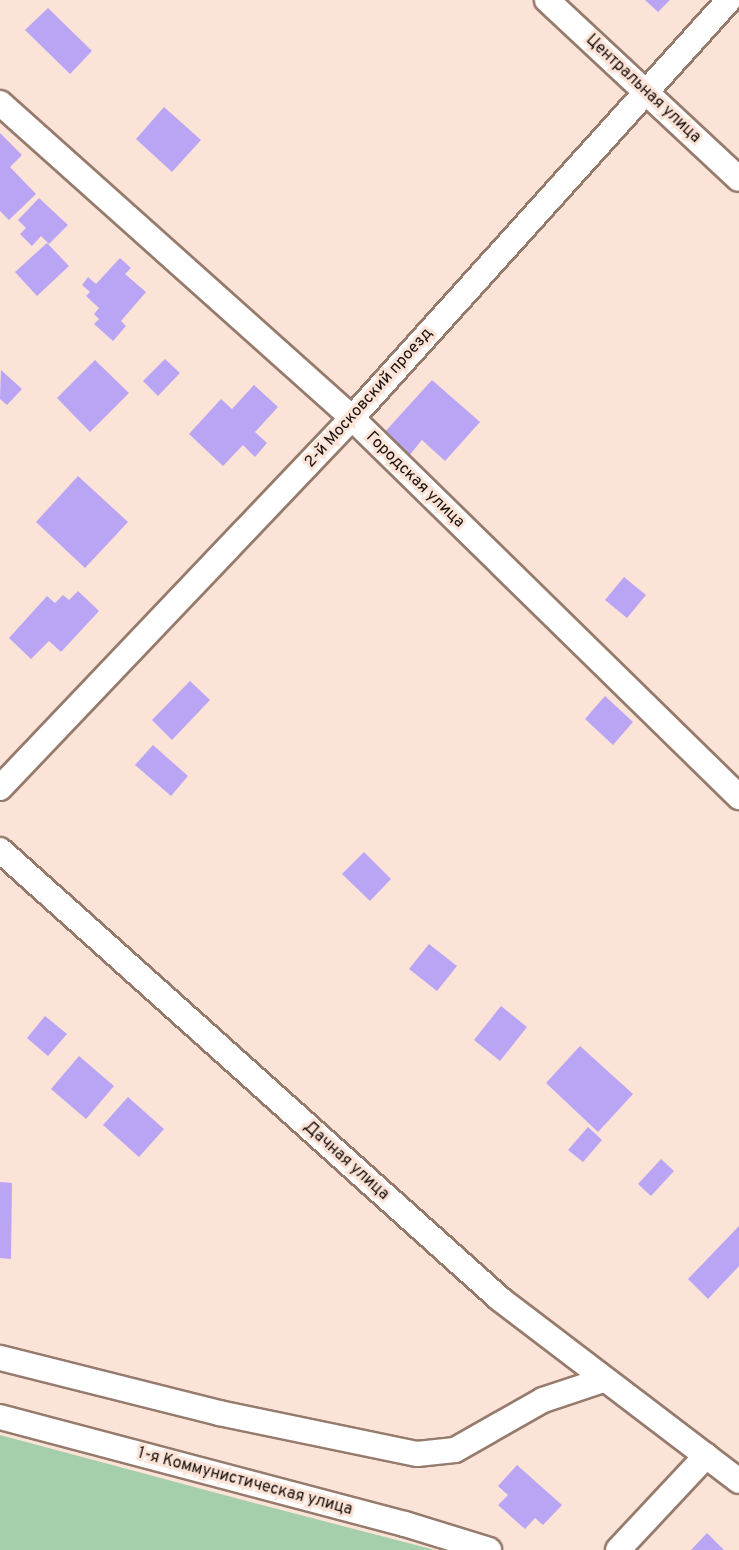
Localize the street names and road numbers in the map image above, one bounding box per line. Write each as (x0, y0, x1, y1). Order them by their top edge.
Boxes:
street label: Центральная улица (582, 31, 704, 147)
street label: 2-й Московский проезд (301, 324, 437, 472)
street label: Городская улица (362, 428, 468, 532)
street label: Дачная улица (299, 1118, 393, 1204)
street label: 1-я Коммунистическая улица (136, 1444, 354, 1520)

